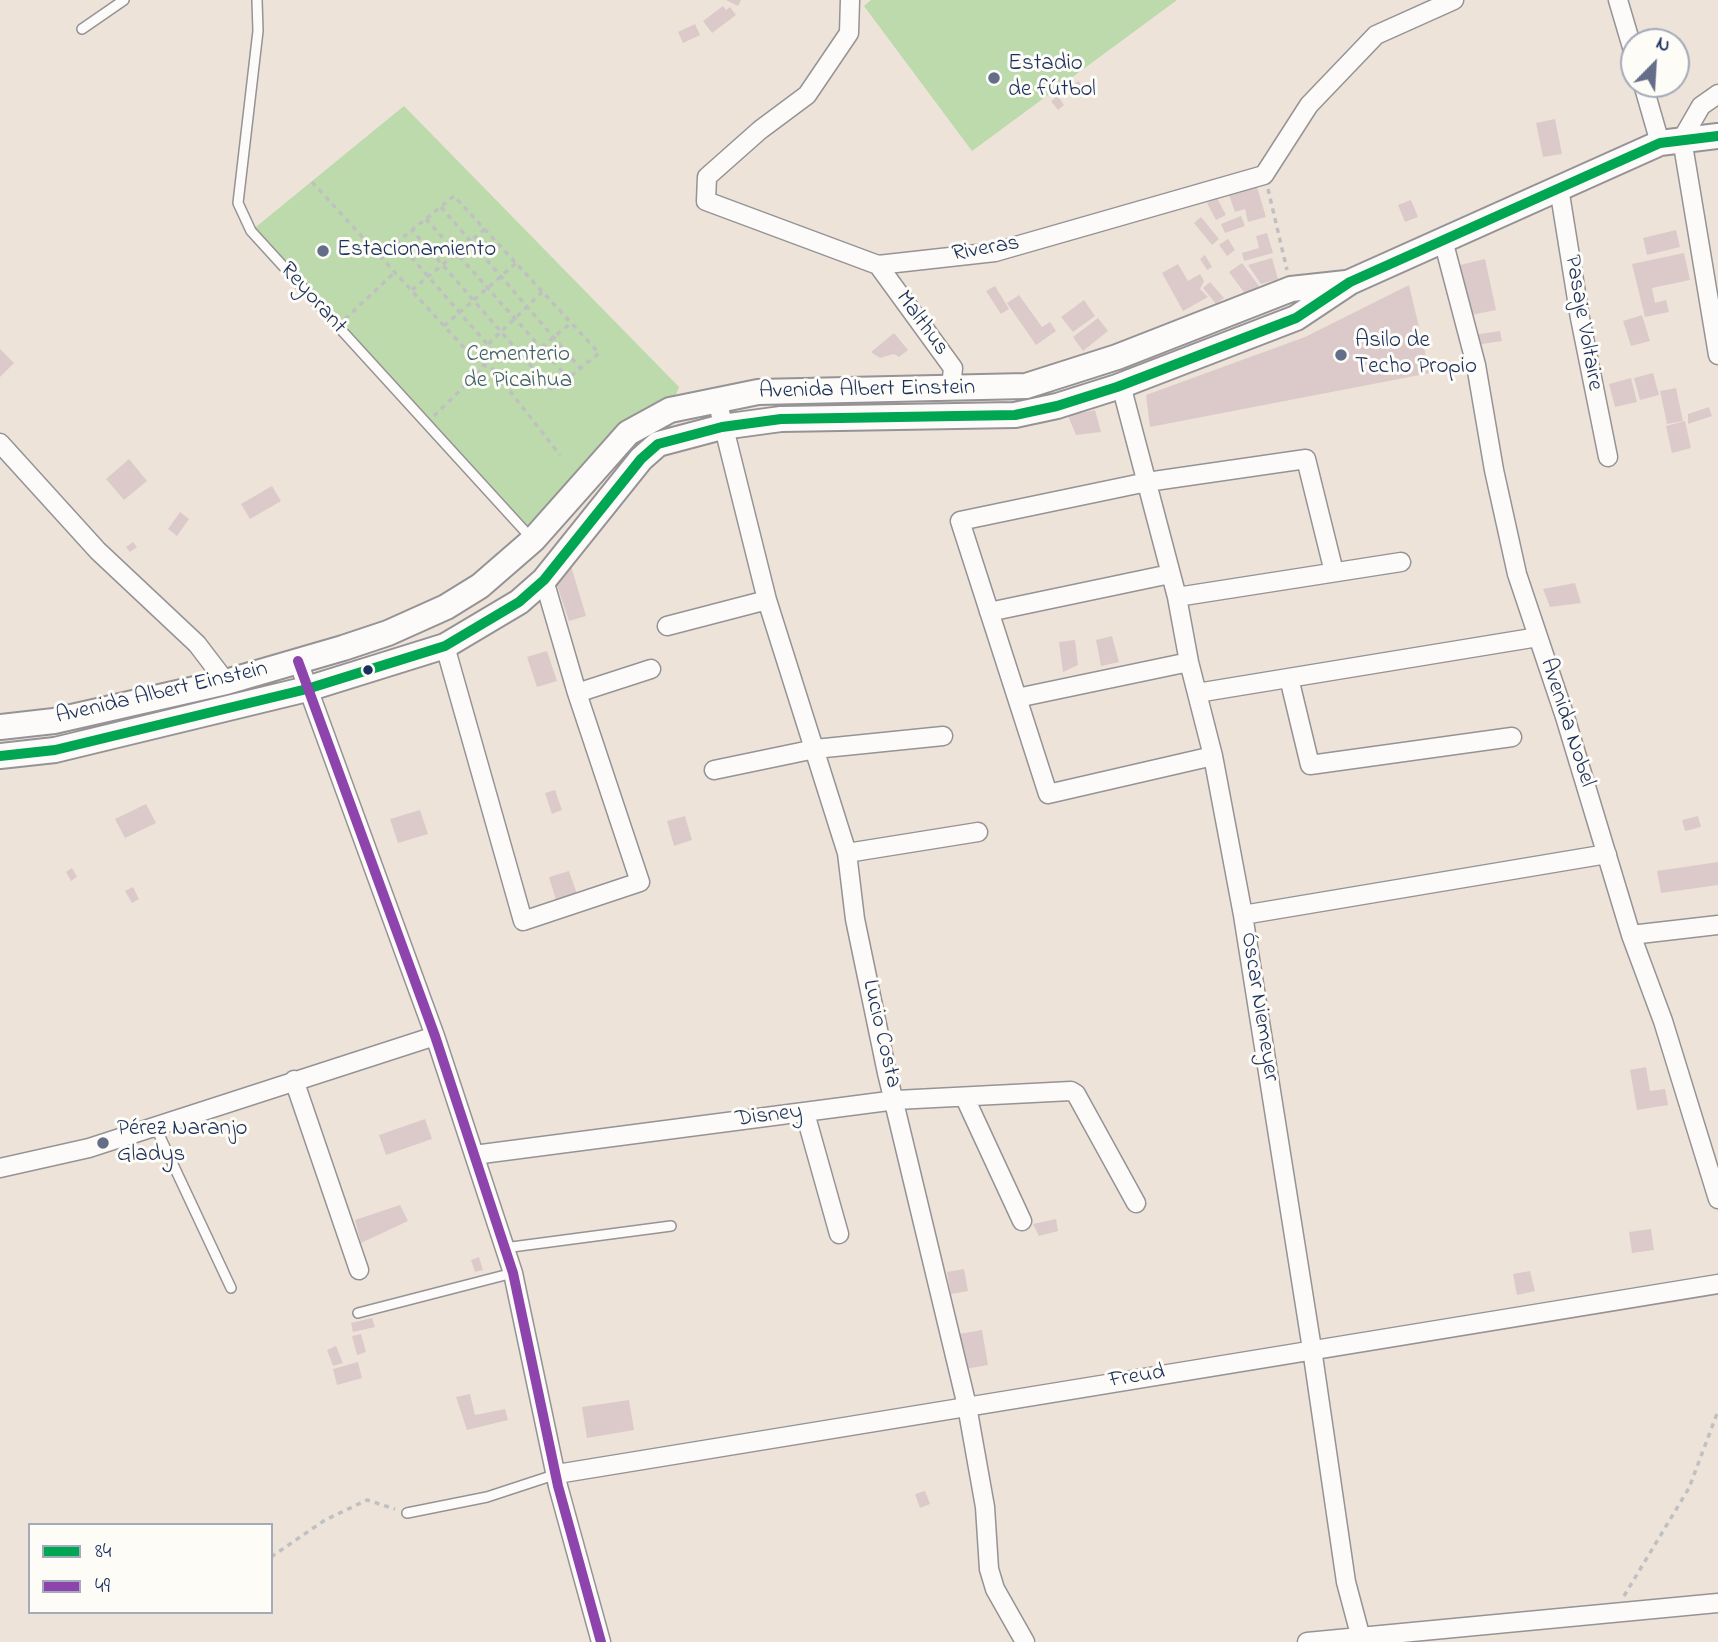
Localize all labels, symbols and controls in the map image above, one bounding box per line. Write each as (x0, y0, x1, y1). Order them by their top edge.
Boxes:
north arrow (1620, 28, 1690, 98)
text: N (1652, 30, 1674, 60)
place label: Estadio de fútbol (1008, 51, 1096, 105)
marker: Estadio de fútbol (986, 70, 1002, 86)
street label: Riveras (950, 231, 1022, 269)
place label: Estacionamiento (337, 237, 496, 265)
marker: Estacionamiento (315, 243, 331, 259)
street label: Pasaje Voltaire (1557, 253, 1607, 393)
street label: Reyorant (273, 257, 351, 341)
street label: Malthus (888, 286, 954, 362)
place label: Asilo de Techo Propio (1355, 328, 1477, 382)
park label: Cementerio de Picaihua (464, 342, 572, 396)
marker: Asilo de Techo Propio (1333, 347, 1349, 363)
street label: Avenida Albert Einstein (759, 375, 975, 407)
street label: Avenida Nobel (1532, 655, 1600, 791)
street label: Avenida Albert Einstein (53, 656, 271, 732)
unlabelled marker (361, 663, 375, 677)
street label: Óscar Niemeyer (1233, 930, 1283, 1084)
street label: Lucio Costa (854, 977, 906, 1091)
street label: Disney (734, 1099, 804, 1135)
place label: Pérez Naranjo Gladys (117, 1116, 247, 1170)
marker: Pérez Naranjo Gladys (95, 1135, 111, 1151)
street label: Freud (1107, 1360, 1167, 1396)
legend (28, 1523, 273, 1614)
text: 84 (95, 1537, 112, 1567)
text: 49 (95, 1572, 110, 1602)

